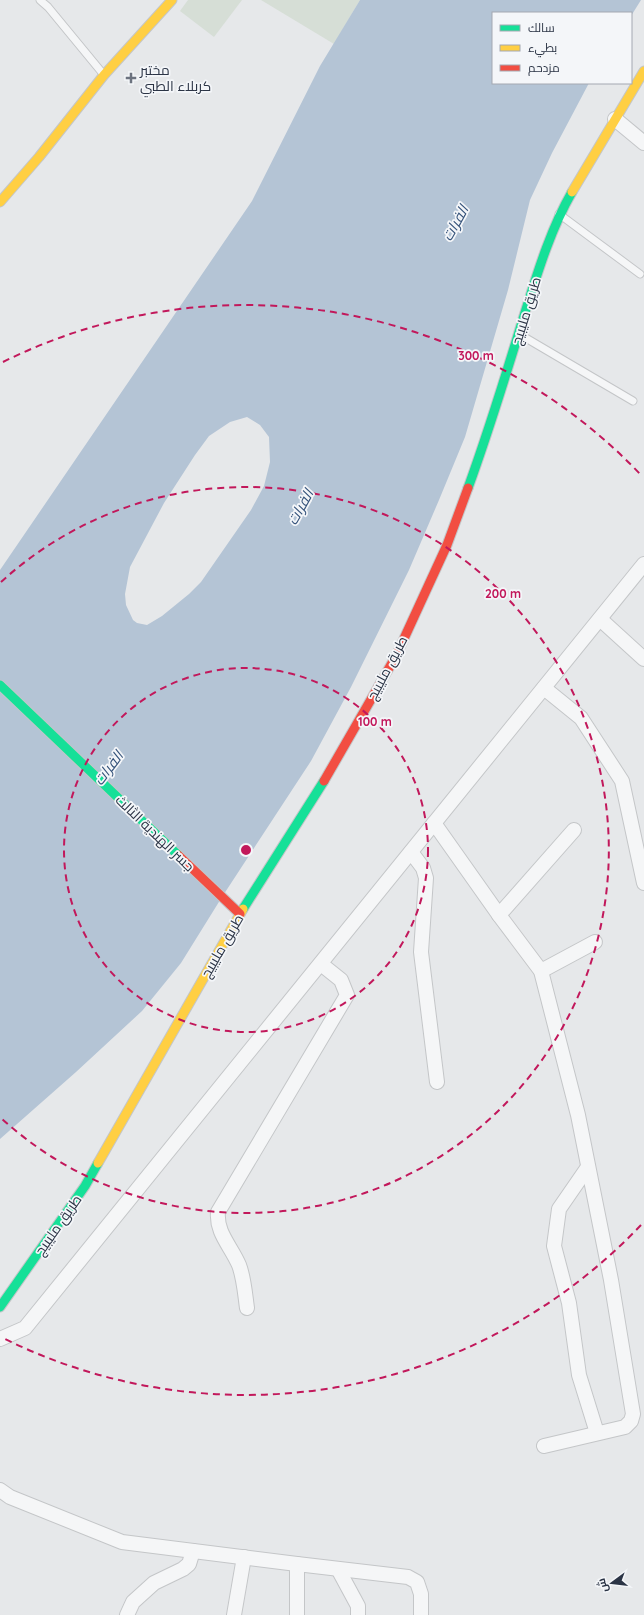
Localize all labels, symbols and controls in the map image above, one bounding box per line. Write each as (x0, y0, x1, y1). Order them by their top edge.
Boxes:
legend (492, 12, 632, 84)
text: سالك (528, 20, 555, 35)
text: بطيء (528, 40, 557, 58)
text: مزدحم (528, 60, 560, 76)
place label: مختبر كربلاء الطبي (139, 61, 211, 98)
marker: مختبر كربلاء الطبي (125, 72, 137, 84)
water label: الفرات (437, 200, 474, 244)
street label: طريق مليبيج (507, 275, 545, 347)
text: 300 m (458, 348, 494, 363)
water label: الفرات (282, 484, 319, 528)
text: 200 m (485, 586, 521, 601)
street label: طريق مليبيج (363, 633, 411, 703)
text: 100 m (358, 714, 392, 729)
water label: الفرات (89, 745, 128, 789)
street label: جسر الهندية الثالث (112, 791, 198, 875)
centre of rings (239, 843, 253, 857)
street label: طريق مليبيج (197, 911, 247, 981)
street label: طريق مليبيج (30, 1191, 86, 1259)
north arrow (592, 1563, 632, 1603)
text: ش (594, 1577, 611, 1594)

